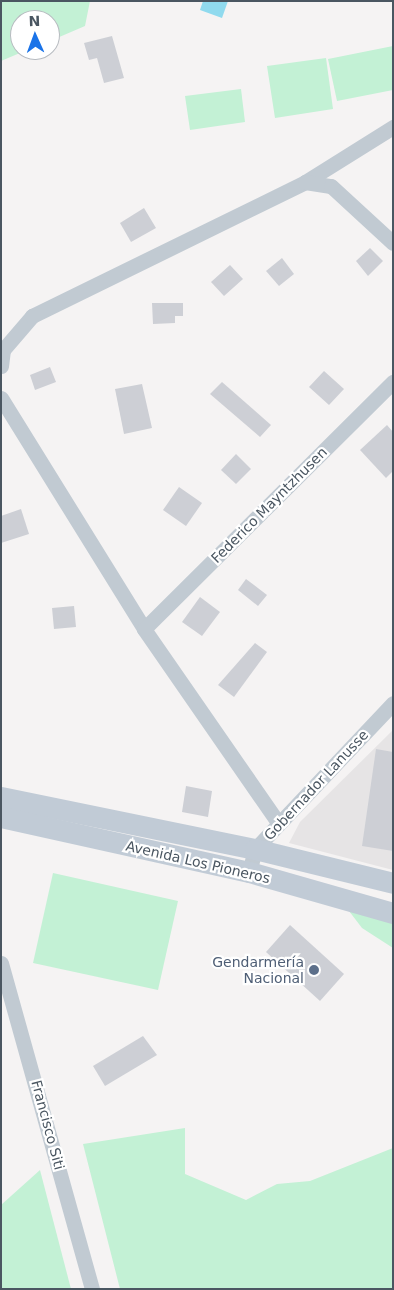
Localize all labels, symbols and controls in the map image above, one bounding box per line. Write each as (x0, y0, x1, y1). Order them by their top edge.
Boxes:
north arrow (10, 10, 60, 60)
text: N (28, 13, 41, 29)
street label: Federico Mayntzhusen (208, 444, 330, 566)
street label: Gobernador Lanusse (260, 726, 372, 844)
street label: Avenida Los Pioneros (124, 837, 272, 887)
place label: Gendarmería Nacional (212, 954, 304, 986)
marker: Gendarmería Nacional (308, 964, 320, 976)
street label: Francisco Siti (28, 1078, 68, 1172)

